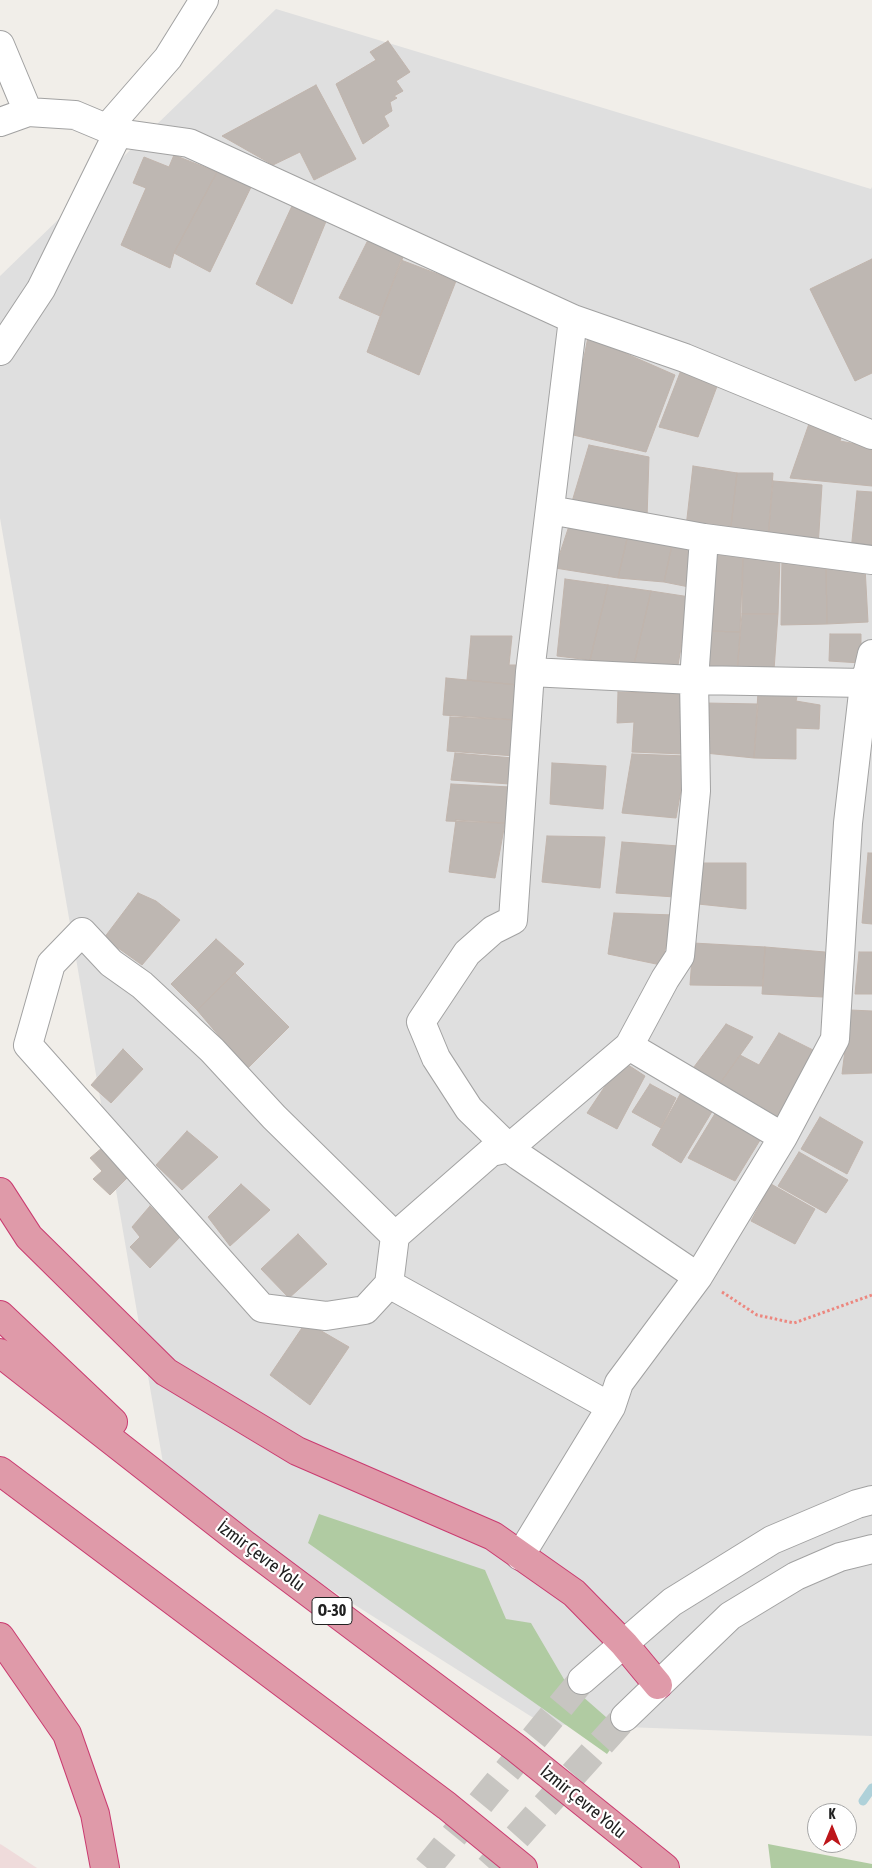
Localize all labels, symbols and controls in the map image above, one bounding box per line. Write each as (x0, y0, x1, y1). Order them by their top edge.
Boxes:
street label: İzmir Çevre Yolu (213, 1516, 309, 1596)
road number: O-30 (312, 1598, 352, 1624)
street label: İzmir Çevre Yolu (536, 1761, 630, 1843)
north arrow (807, 1803, 857, 1853)
text: K (829, 1806, 835, 1822)

